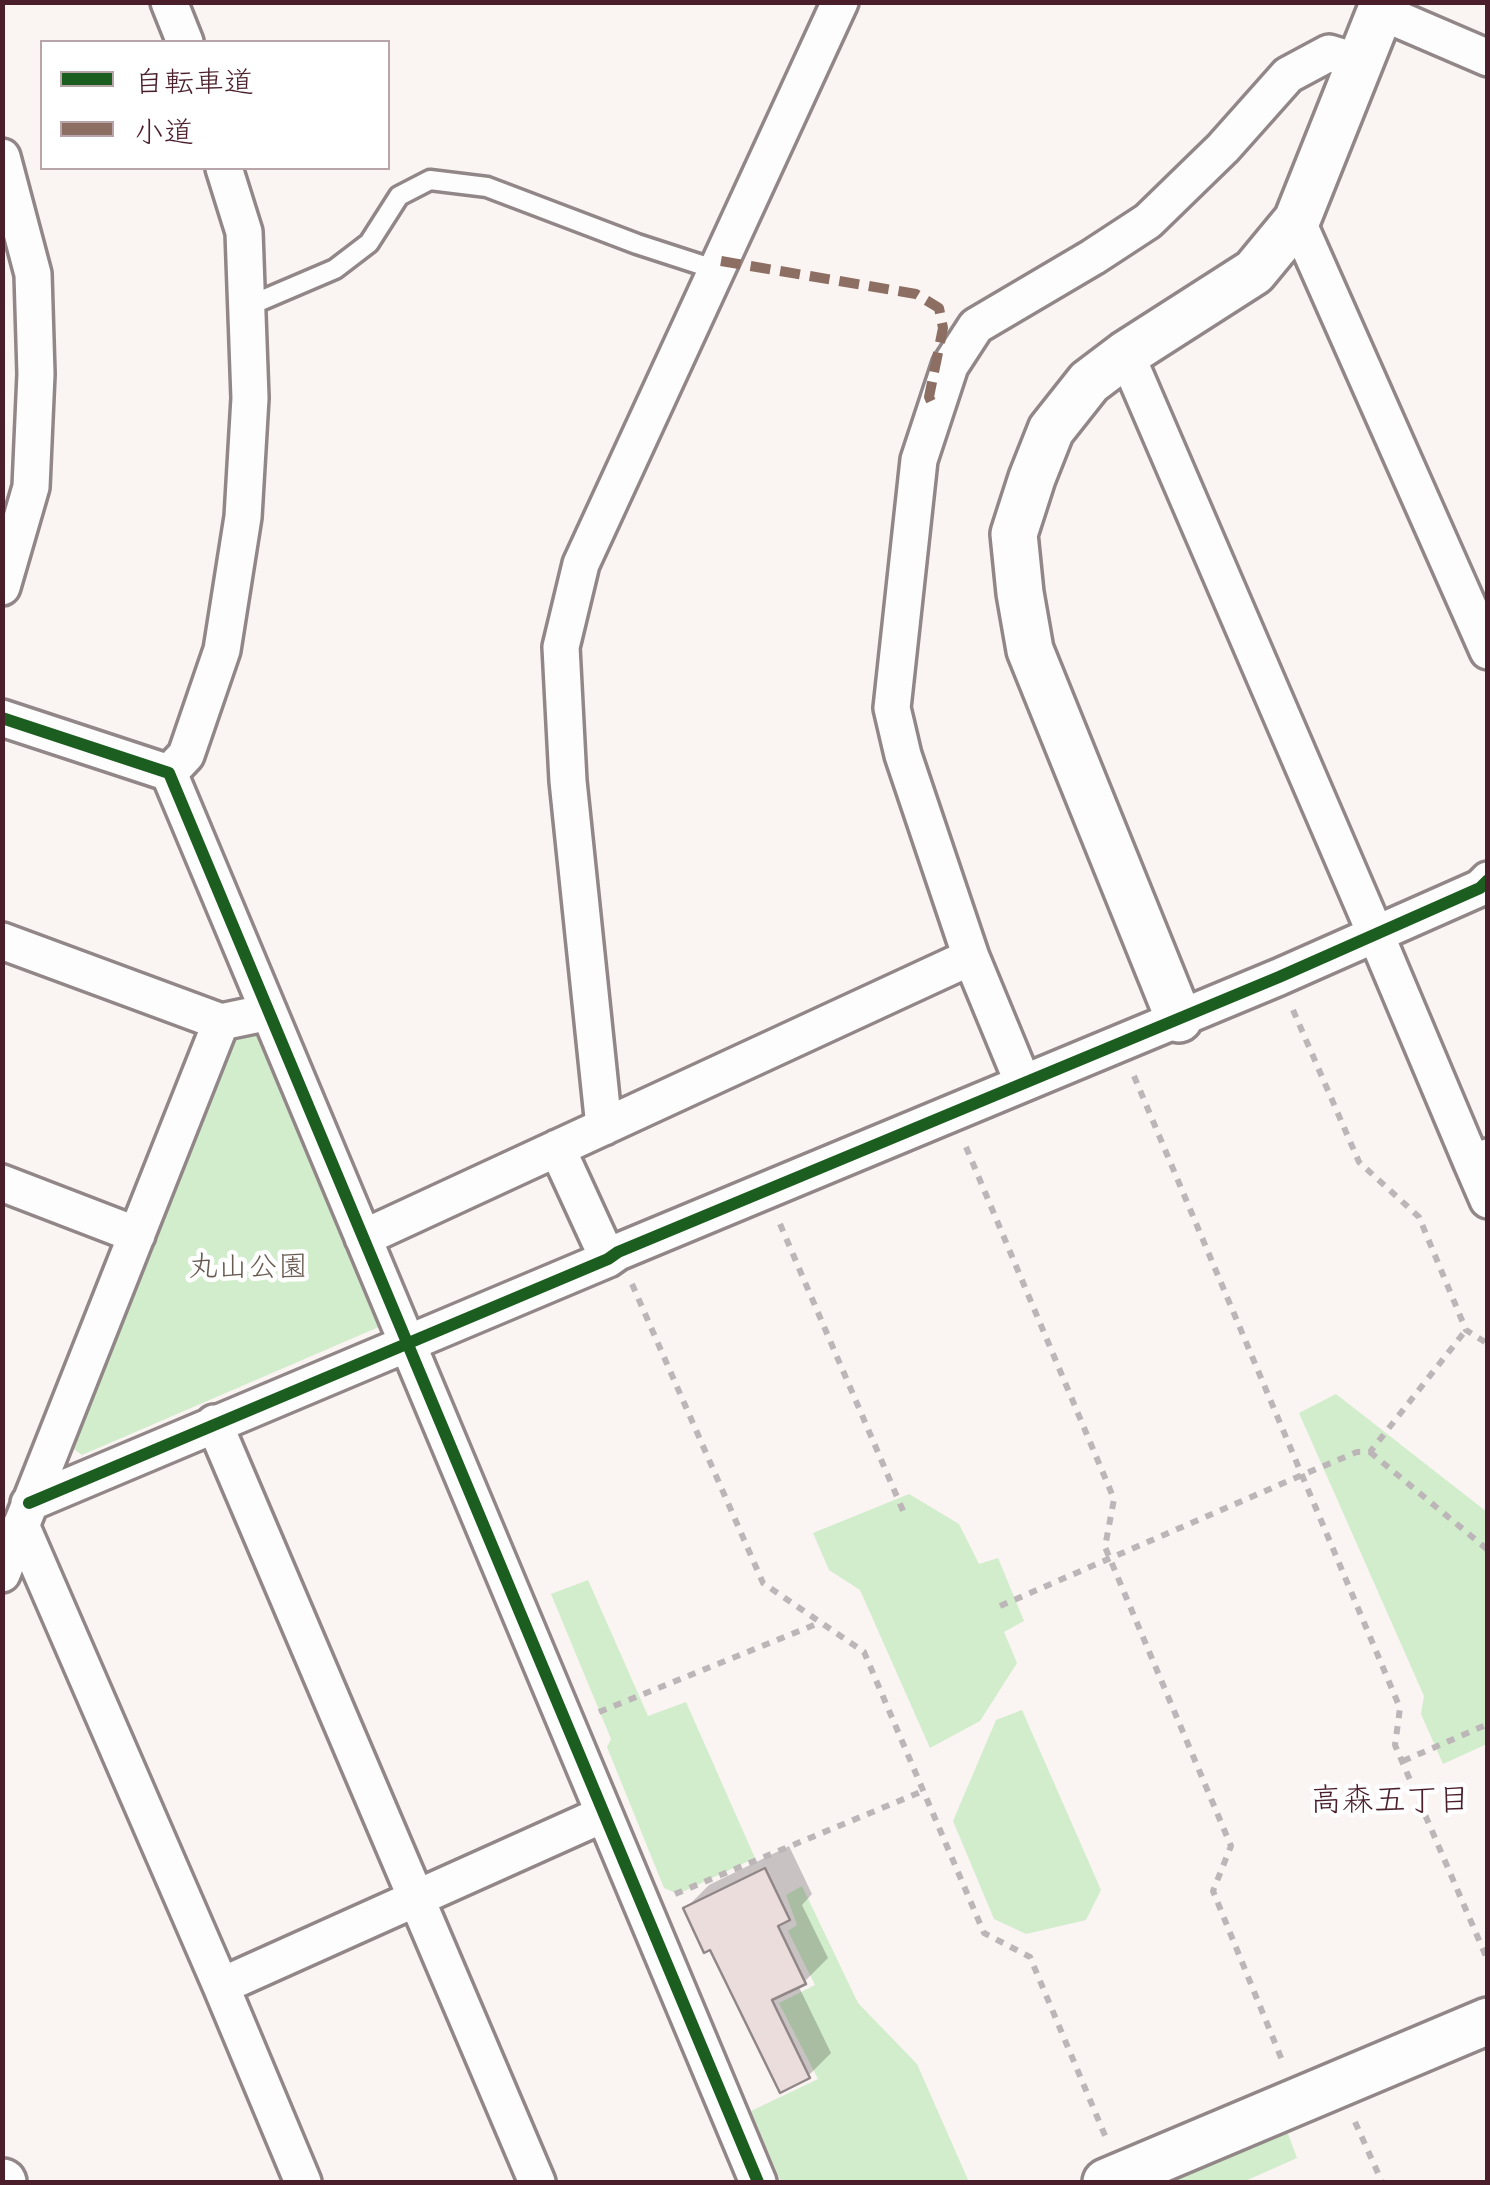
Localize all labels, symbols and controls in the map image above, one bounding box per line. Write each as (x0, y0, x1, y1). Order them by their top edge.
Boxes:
legend (40, 40, 390, 170)
text: 自転車道 (134, 57, 254, 102)
text: 小道 (134, 107, 194, 152)
park label: 丸山公園 (188, 1250, 308, 1286)
district label: 高森五丁目 (1310, 1782, 1470, 1820)

